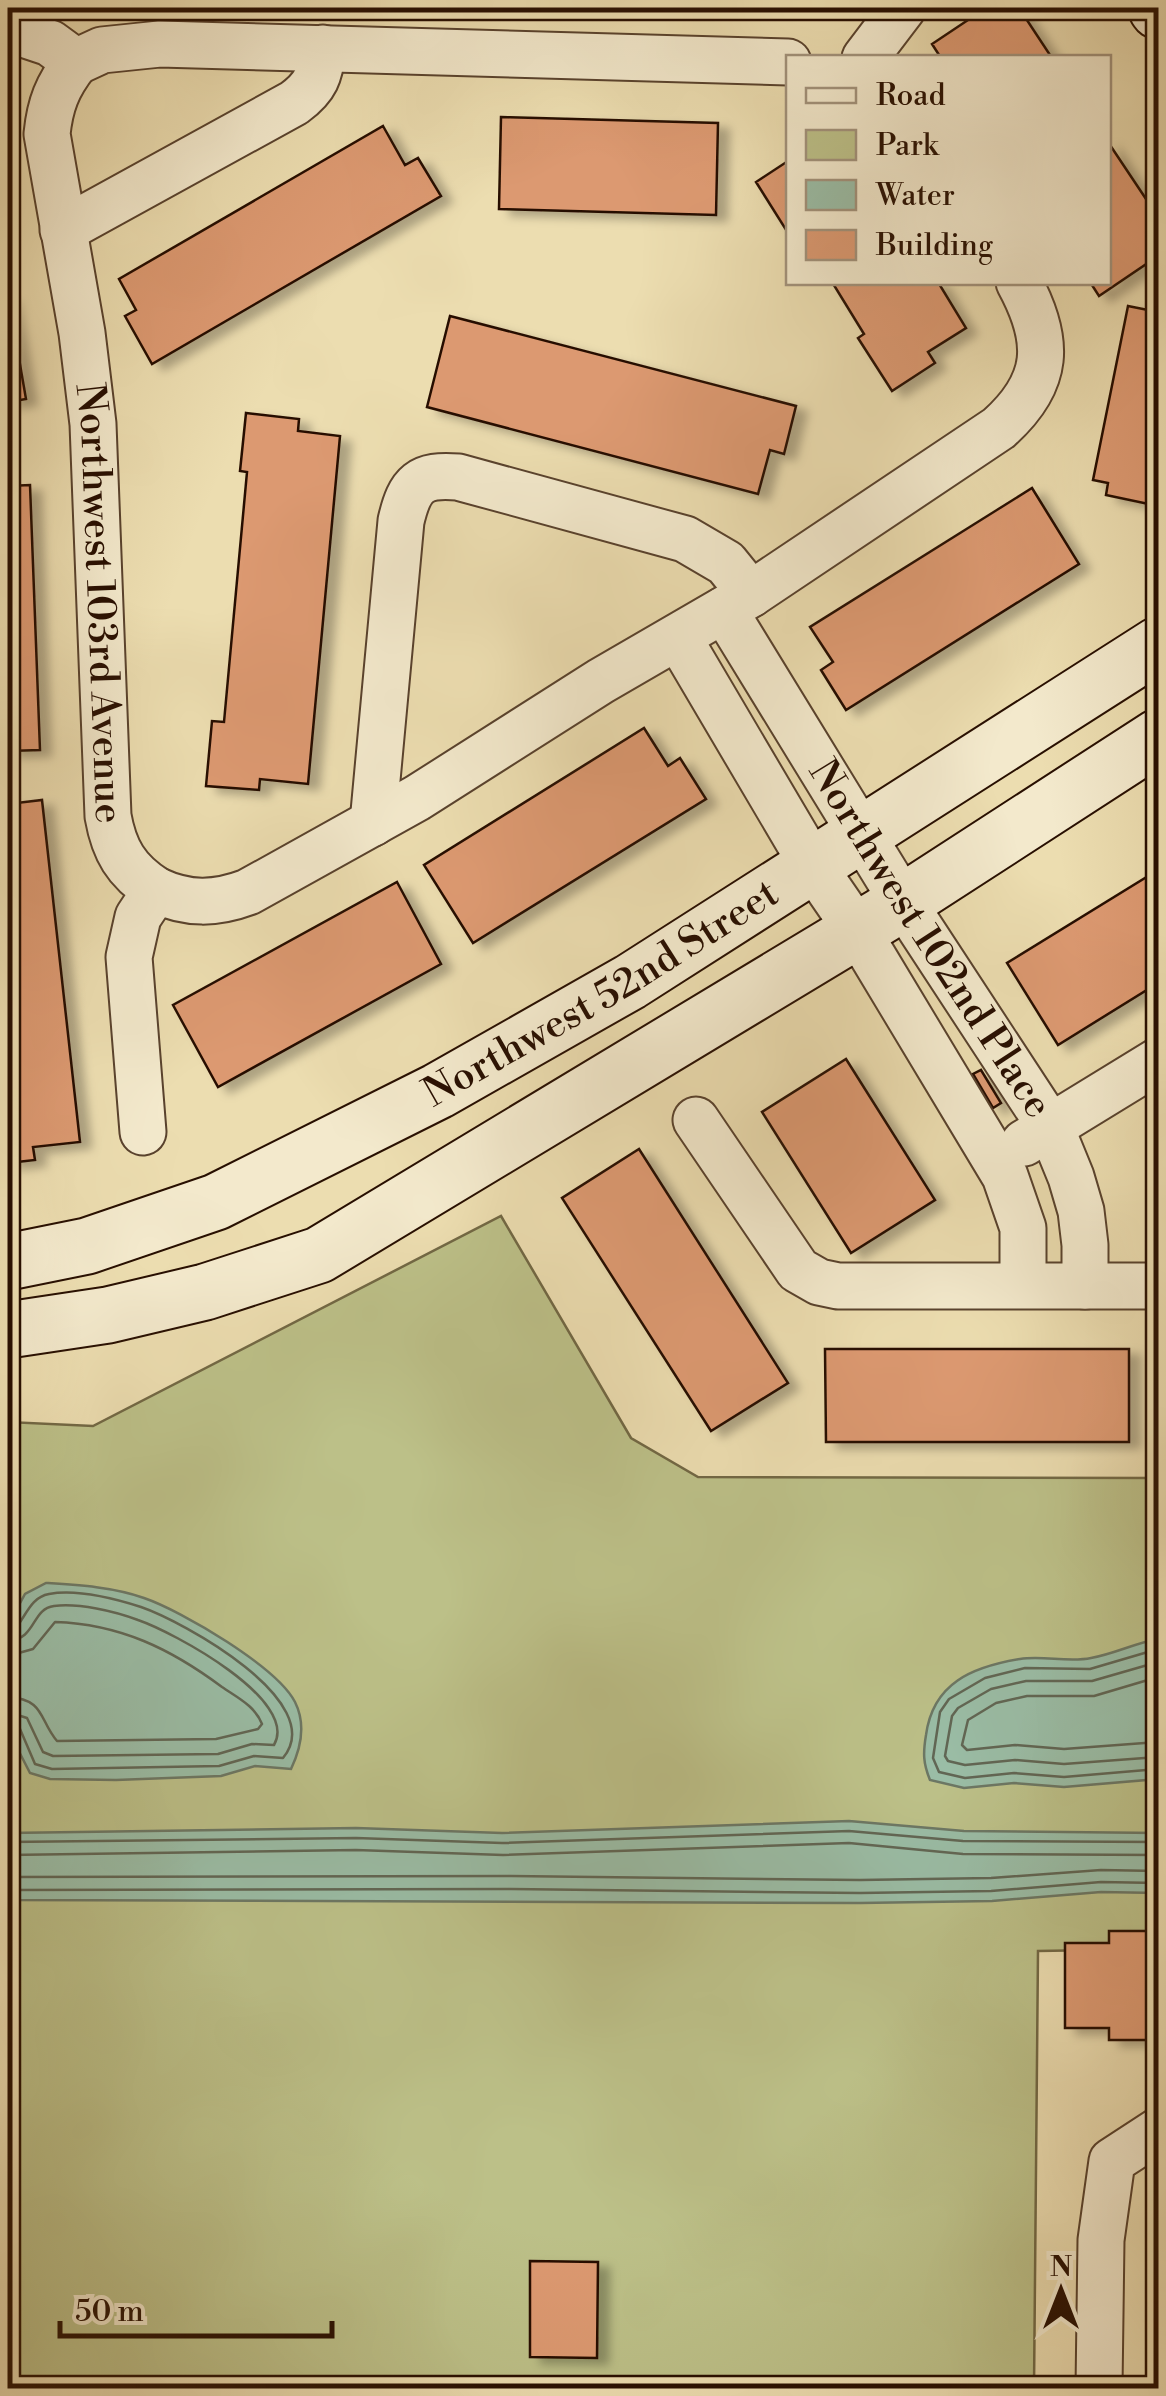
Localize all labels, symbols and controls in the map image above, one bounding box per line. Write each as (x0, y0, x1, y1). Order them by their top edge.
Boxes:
legend (786, 55, 1111, 285)
text: Road (876, 77, 946, 115)
text: Park (876, 127, 940, 165)
text: Water (875, 177, 955, 215)
text: Building (875, 227, 994, 265)
street label: Northwest 103rd Avenue (63, 380, 133, 824)
street label: Northwest 102nd Place (797, 751, 1063, 1128)
street label: Northwest 52nd Street (415, 869, 788, 1119)
north arrow (1011, 2241, 1111, 2341)
text: N (1050, 2250, 1072, 2285)
scale bar (60, 2276, 332, 2338)
text: 50 m (75, 2293, 144, 2331)

